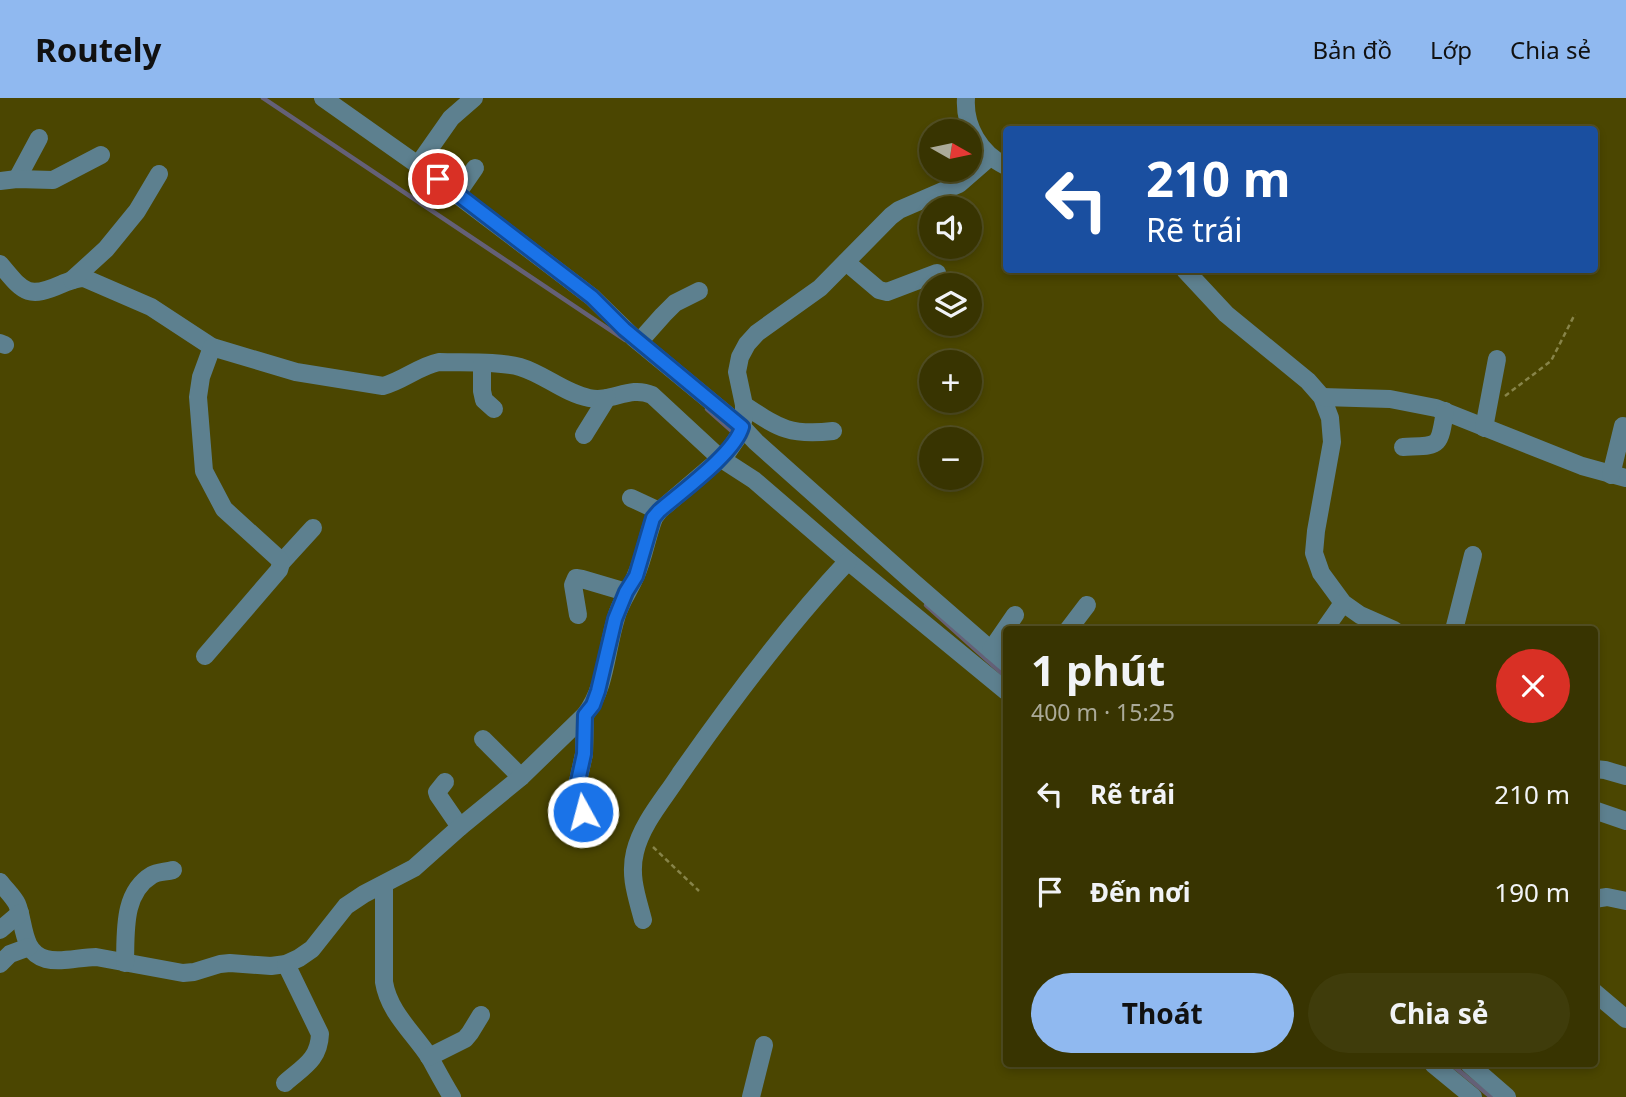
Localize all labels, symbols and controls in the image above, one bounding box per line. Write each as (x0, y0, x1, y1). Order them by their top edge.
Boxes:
text: Routely (35, 27, 161, 72)
text: Bản đồ (1312, 33, 1392, 66)
text: Lớp (1430, 33, 1472, 66)
text: Chia sẻ (1510, 33, 1591, 66)
north arrow (919, 119, 982, 182)
map controls (919, 119, 982, 490)
text: 210 m (1146, 145, 1291, 211)
pin (408, 149, 468, 209)
icon: left (1031, 154, 1122, 245)
icon: arrive (419, 160, 457, 198)
button: sound (919, 196, 982, 259)
text: Rẽ trái (1146, 208, 1243, 251)
button: layers (919, 273, 982, 336)
button: + (919, 350, 982, 413)
button: − (919, 427, 982, 490)
text: 1 phút (1031, 641, 1165, 698)
button: close (1496, 649, 1570, 723)
text: 400 m · 15:25 (1031, 696, 1175, 728)
position arrow (546, 775, 620, 849)
icon: left (1031, 775, 1069, 813)
text: Rẽ trái (1090, 776, 1175, 812)
text: 210 m (1494, 776, 1570, 812)
icon: arrive (1031, 873, 1069, 911)
text: Đến nơi (1090, 874, 1191, 910)
text: 190 m (1494, 874, 1570, 910)
button: Thoát (1031, 973, 1294, 1053)
button: Chia sẻ (1308, 973, 1570, 1053)

